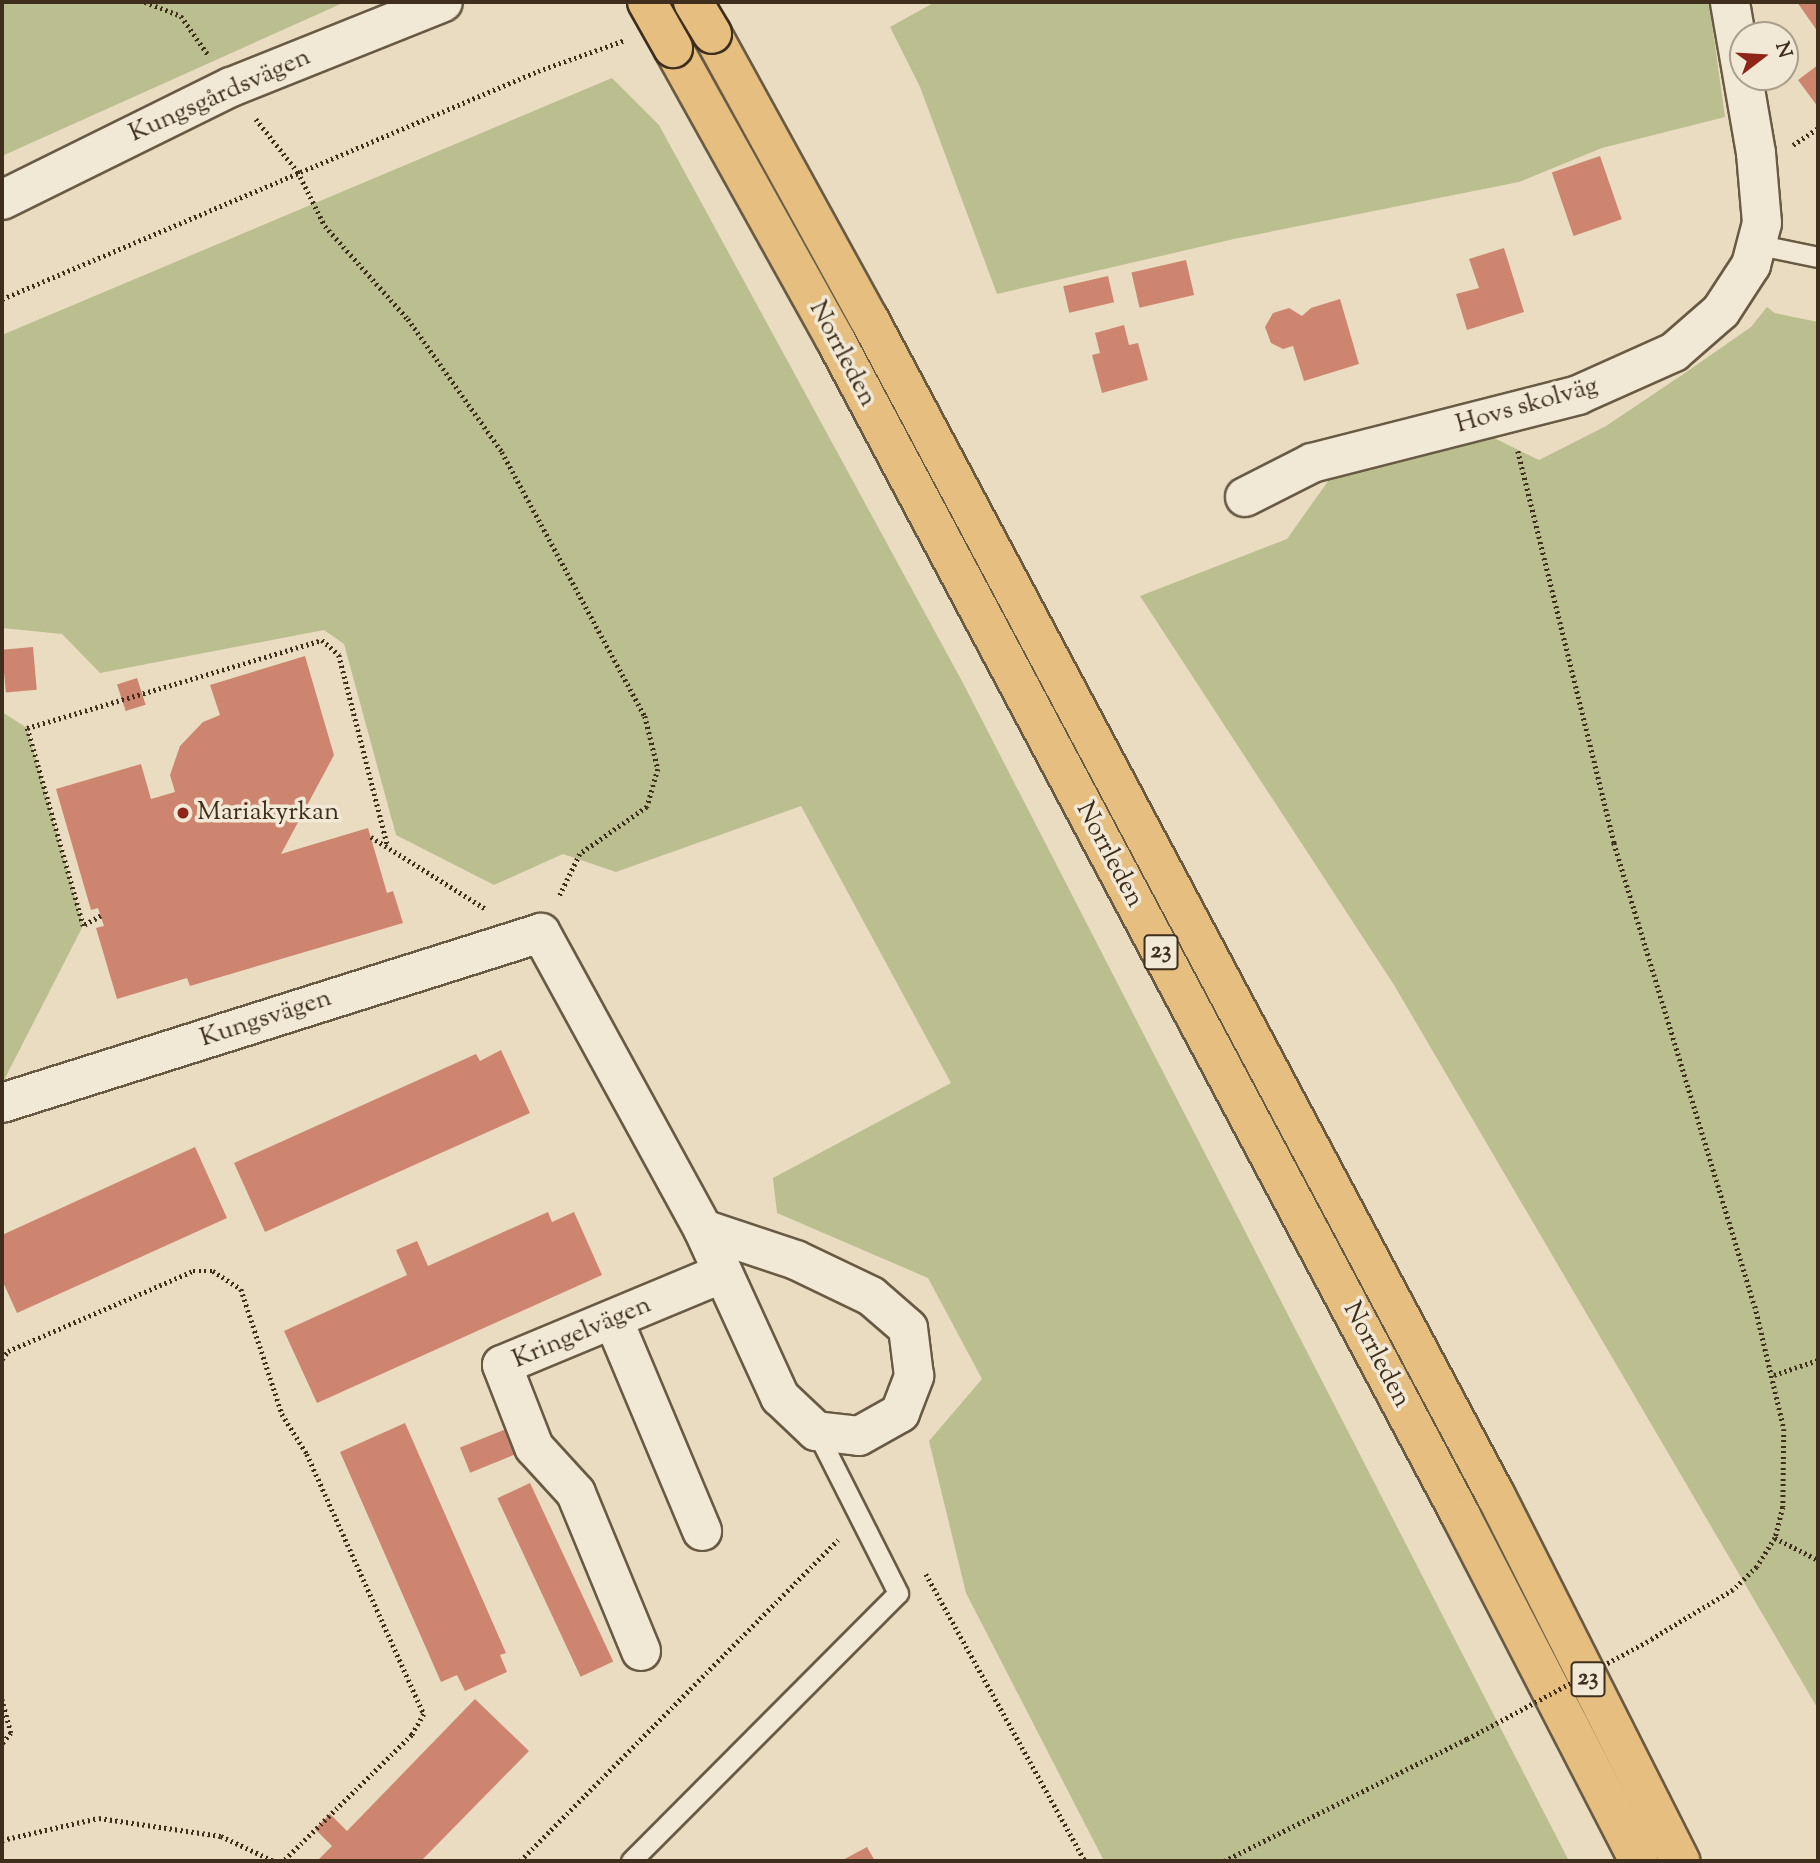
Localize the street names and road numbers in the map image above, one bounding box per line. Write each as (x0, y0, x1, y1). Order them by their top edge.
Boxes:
street label: Kungsgårdsvägen (125, 42, 315, 150)
street label: Norrleden (801, 296, 883, 412)
street label: Hovs skolväg (1452, 371, 1602, 441)
street label: Norrleden (1068, 797, 1150, 913)
road number: 23 (1144, 932, 1178, 972)
street label: Kungsvägen (196, 983, 336, 1055)
street label: Kringelvägen (508, 1290, 656, 1376)
street label: Norrleden (1335, 1297, 1417, 1413)
road number: 23 (1570, 1658, 1606, 1700)

